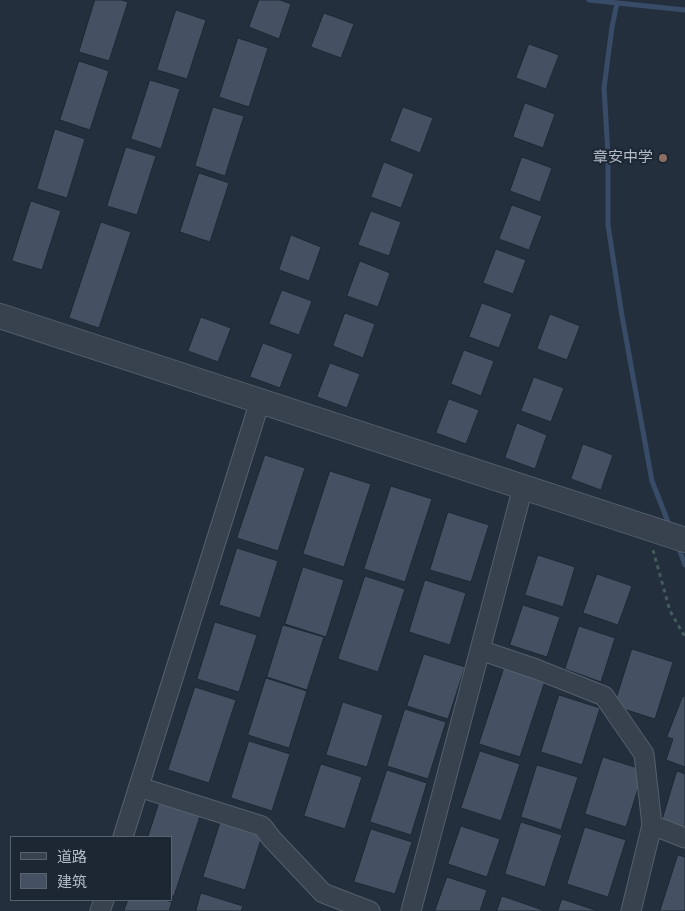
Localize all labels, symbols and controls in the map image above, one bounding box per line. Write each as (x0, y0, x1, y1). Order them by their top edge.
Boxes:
place label: 章安中学 (593, 149, 653, 167)
marker: 章安中学 (657, 152, 669, 164)
legend (10, 836, 172, 901)
text: 道路 (57, 846, 87, 866)
text: 建筑 (57, 871, 87, 891)

